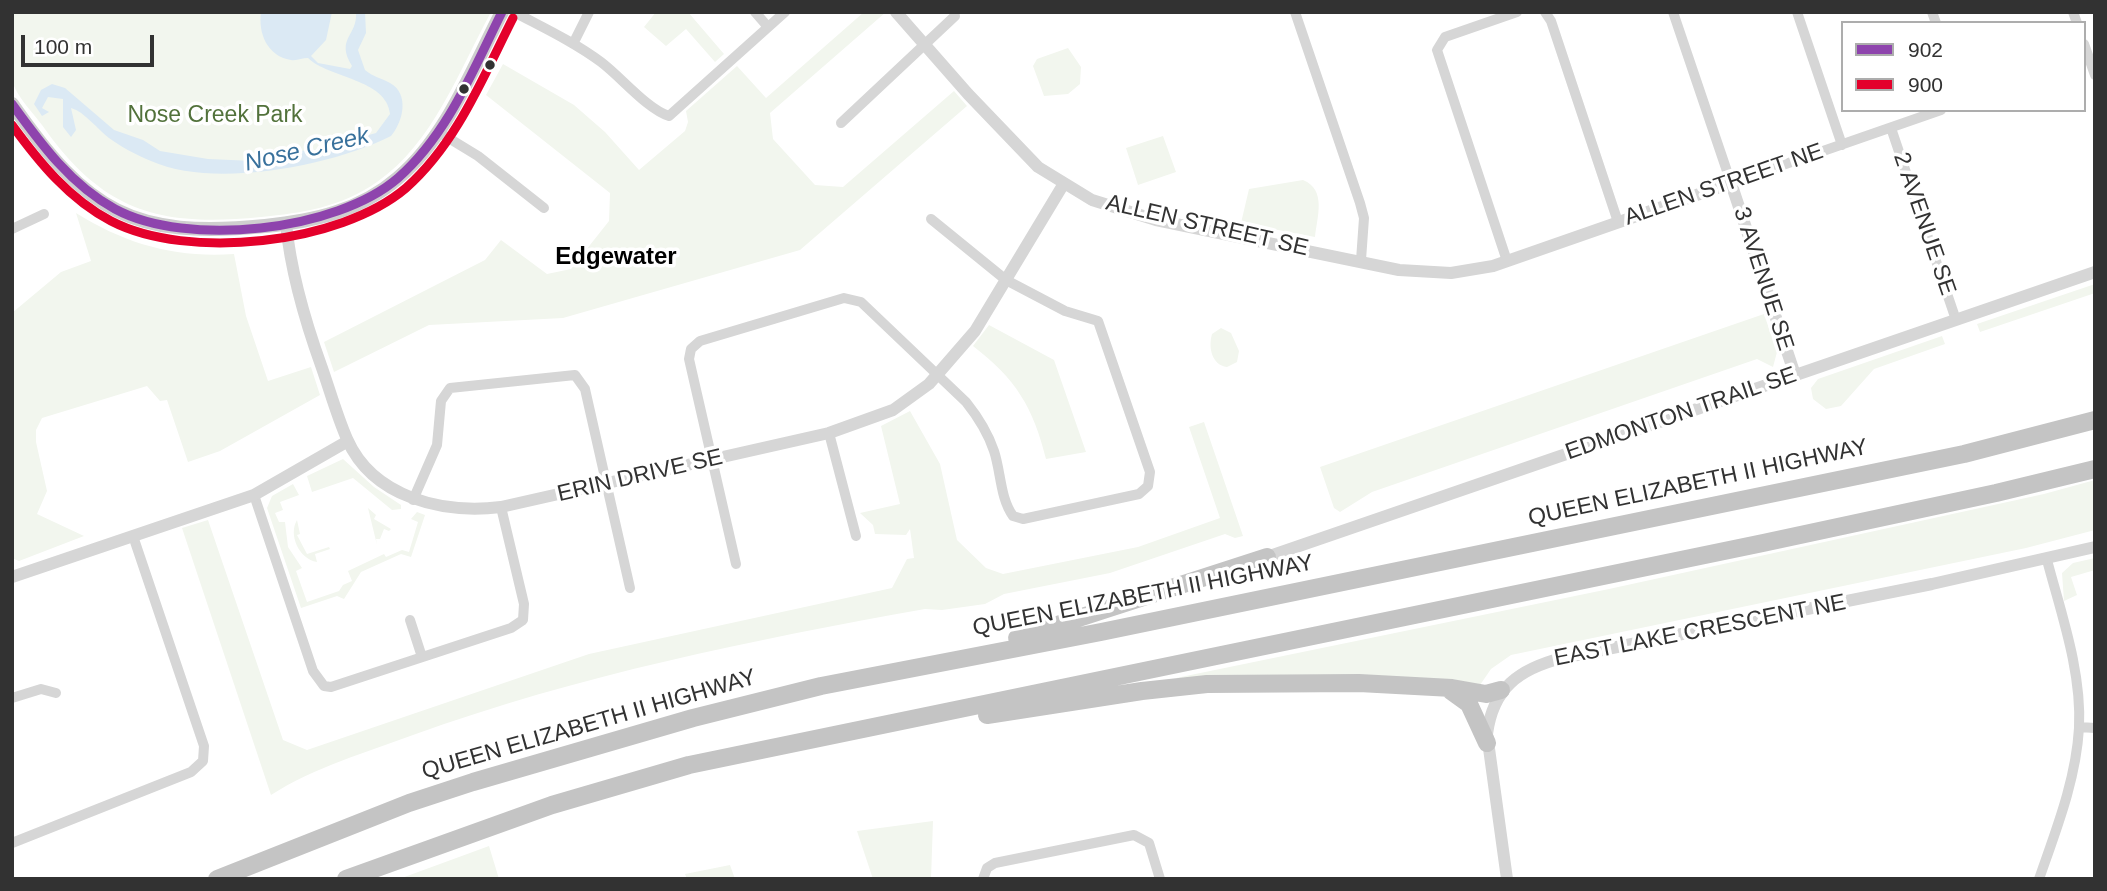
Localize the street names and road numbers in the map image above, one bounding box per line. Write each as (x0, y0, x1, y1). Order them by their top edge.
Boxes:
street label: ALLEN STREET NE (1621, 138, 1827, 232)
street label: 2 AVENUE SE (1887, 149, 1961, 299)
street label: ALLEN STREET SE (1103, 189, 1311, 263)
street label: 3 AVENUE SE (1727, 204, 1799, 354)
street label: EDMONTON TRAIL SE (1562, 361, 1800, 467)
street label: QUEEN ELIZABETH II HIGHWAY (1526, 433, 1870, 533)
street label: ERIN DRIVE SE (555, 444, 725, 508)
street label: QUEEN ELIZABETH II HIGHWAY (970, 549, 1316, 643)
street label: EAST LAKE CRESCENT NE (1552, 589, 1848, 673)
street label: QUEEN ELIZABETH II HIGHWAY (419, 664, 759, 786)

